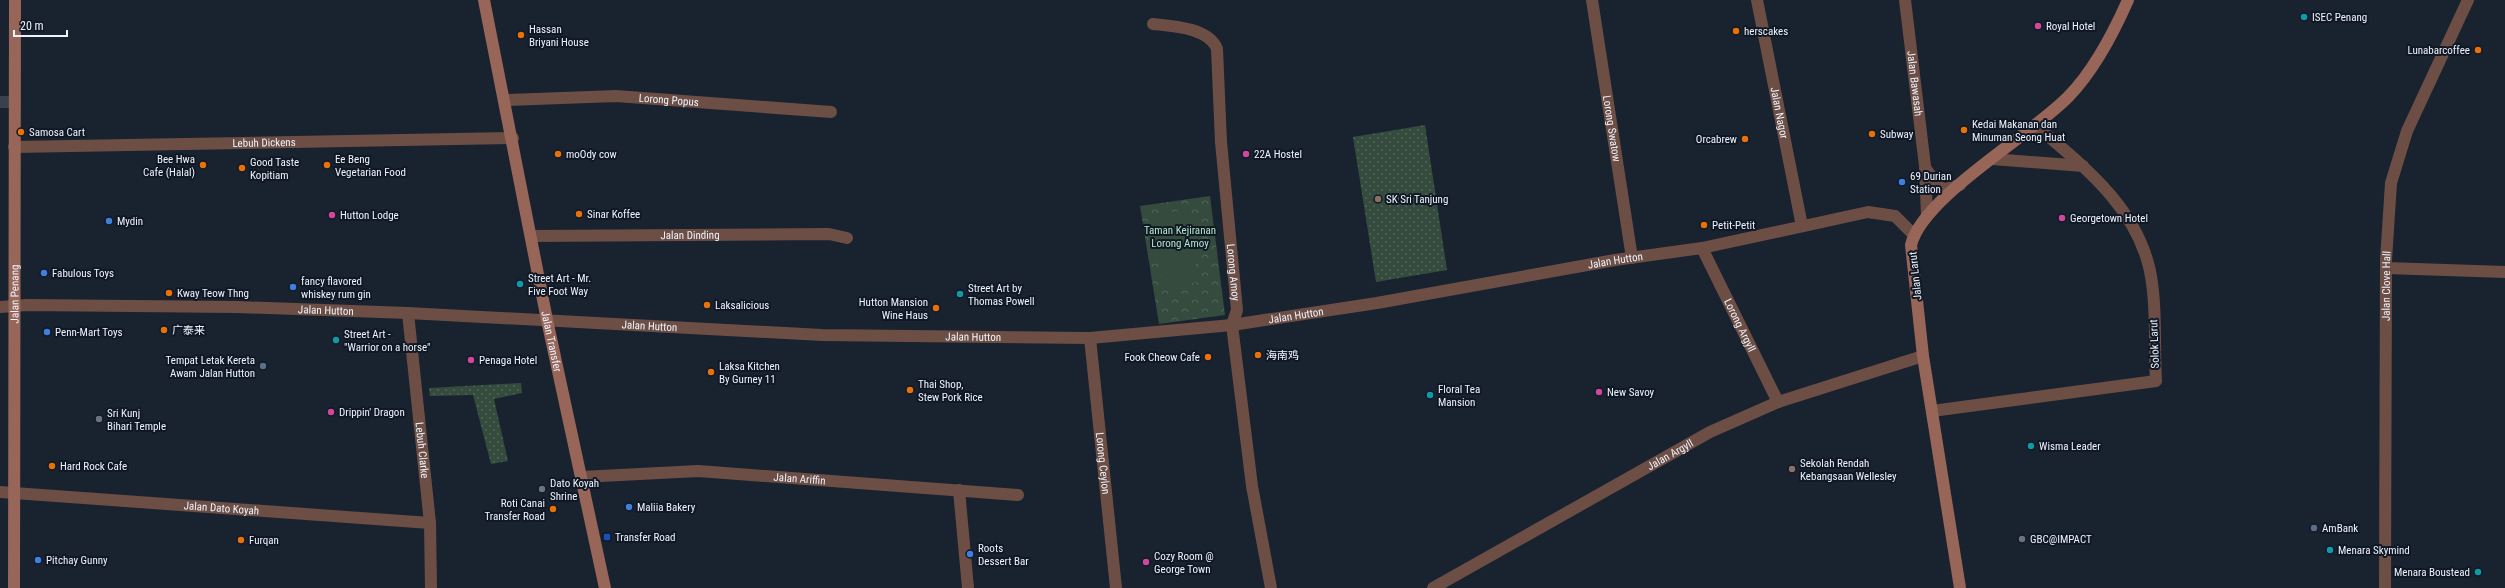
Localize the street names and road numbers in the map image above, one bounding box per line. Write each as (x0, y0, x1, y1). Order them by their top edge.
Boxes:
street label: Jalan Bawasah (1904, 50, 1925, 117)
street label: Jalan Nagor (1767, 86, 1791, 141)
street label: Lorong Popus (638, 92, 699, 109)
street label: Lorong Swatow (1600, 95, 1623, 163)
street label: Lebuh Dickens (232, 136, 296, 150)
street label: Jalan Dinding (660, 229, 720, 242)
street label: Lorong Amoy (1224, 243, 1242, 302)
street label: Jalan Hutton (1587, 250, 1644, 272)
street label: Jalan Larut (1906, 251, 1925, 301)
street label: Jalan Clove Hall (2380, 251, 2394, 321)
street label: Jalan Penang (8, 265, 22, 323)
street label: Lorong Argyll (1721, 297, 1758, 354)
street label: Jalan Hutton (298, 303, 354, 318)
street label: Jalan Hutton (1267, 305, 1324, 326)
street label: Jalan Transfer (538, 310, 564, 374)
street label: Jalan Hutton (621, 318, 678, 334)
street label: Solok Larut (2147, 319, 2162, 369)
street label: Jalan Hutton (945, 330, 1001, 344)
street label: Lebuh Clarke (412, 422, 431, 479)
street label: Lorong Ceylon (1093, 432, 1112, 495)
street label: Jalan Argyll (1645, 437, 1696, 473)
street label: Jalan Ariffin (773, 471, 826, 488)
street label: Jalan Dato Koyah (183, 499, 260, 518)

